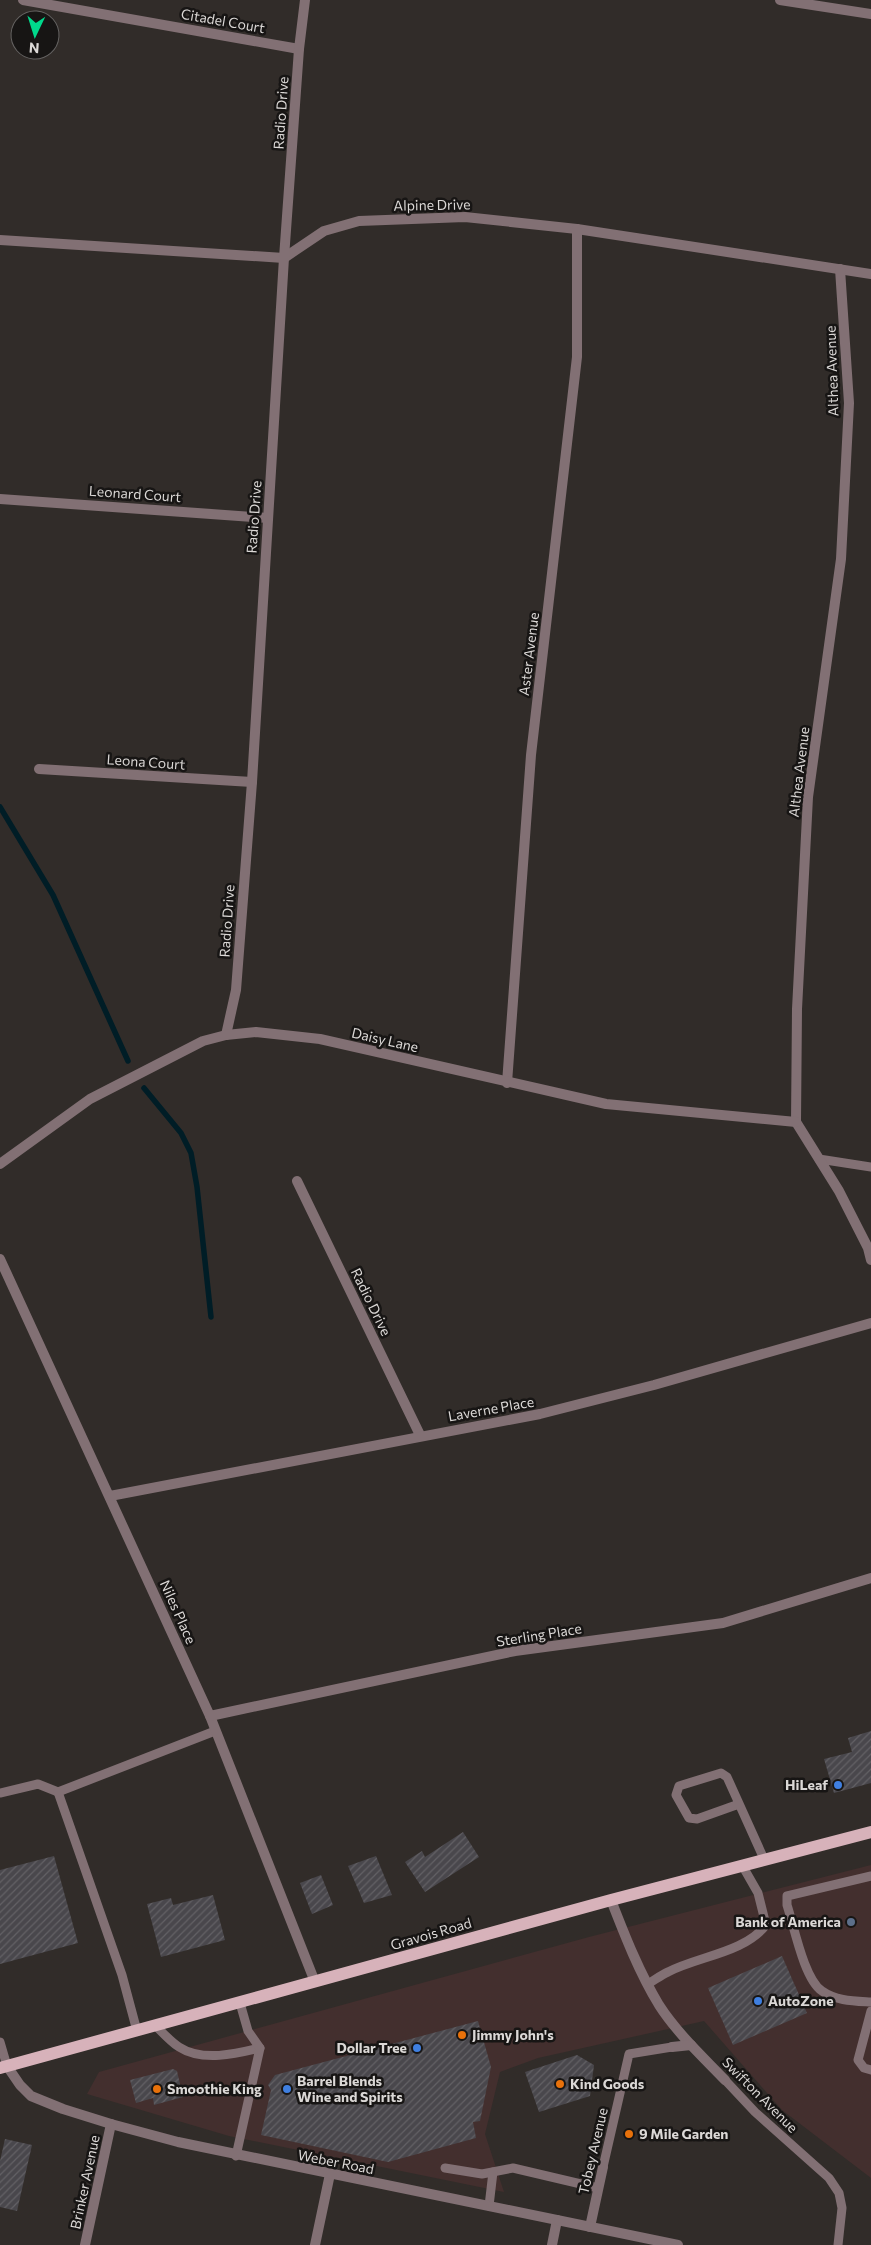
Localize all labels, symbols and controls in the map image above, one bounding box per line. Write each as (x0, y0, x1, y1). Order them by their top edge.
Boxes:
street label: Citadel Court (180, 5, 267, 36)
north arrow (10, 10, 60, 60)
text: N (28, 40, 40, 57)
street label: Radio Drive (269, 76, 292, 150)
street label: Alpine Drive (393, 195, 471, 214)
street label: Althea Avenue (821, 325, 842, 417)
street label: Radio Drive (242, 480, 265, 554)
street label: Leonard Court (88, 482, 182, 505)
street label: Aster Avenue (515, 611, 542, 697)
street label: Althea Avenue (785, 726, 812, 818)
street label: Leona Court (106, 750, 186, 773)
street label: Radio Drive (215, 884, 238, 958)
street label: Daisy Lane (350, 1024, 420, 1055)
street label: Radio Drive (348, 1265, 395, 1338)
street label: Laverne Place (447, 1393, 535, 1424)
street label: Niles Place (157, 1577, 200, 1646)
street label: Sterling Place (495, 1619, 583, 1650)
place label: HiLeaf (785, 1776, 828, 1793)
marker: HiLeaf (832, 1779, 844, 1791)
place label: Bank of America (735, 1913, 841, 1930)
street label: Gravois Road (388, 1914, 473, 1953)
marker: Bank of America (845, 1916, 857, 1928)
place label: AutoZone (768, 1992, 834, 2009)
marker: AutoZone (752, 1995, 764, 2007)
place label: Jimmy John's (472, 2026, 554, 2043)
marker: Jimmy John's (456, 2029, 468, 2041)
place label: Dollar Tree (336, 2039, 407, 2056)
marker: Dollar Tree (411, 2042, 423, 2054)
street label: Swifton Avenue (719, 2053, 802, 2136)
place label: Barrel Blends Wine and Spirits (297, 2072, 403, 2105)
place label: Kind Goods (570, 2075, 645, 2092)
marker: Kind Goods (554, 2078, 566, 2090)
place label: Smoothie King (167, 2080, 262, 2097)
marker: Smoothie King (151, 2083, 163, 2095)
marker: Barrel Blends Wine and Spirits (281, 2083, 293, 2095)
street label: Tobey Avenue (574, 2106, 611, 2196)
place label: 9 Mile Garden (639, 2125, 728, 2142)
marker: 9 Mile Garden (623, 2128, 635, 2140)
street label: Brinker Avenue (66, 2133, 103, 2231)
street label: Weber Road (297, 2146, 376, 2177)

